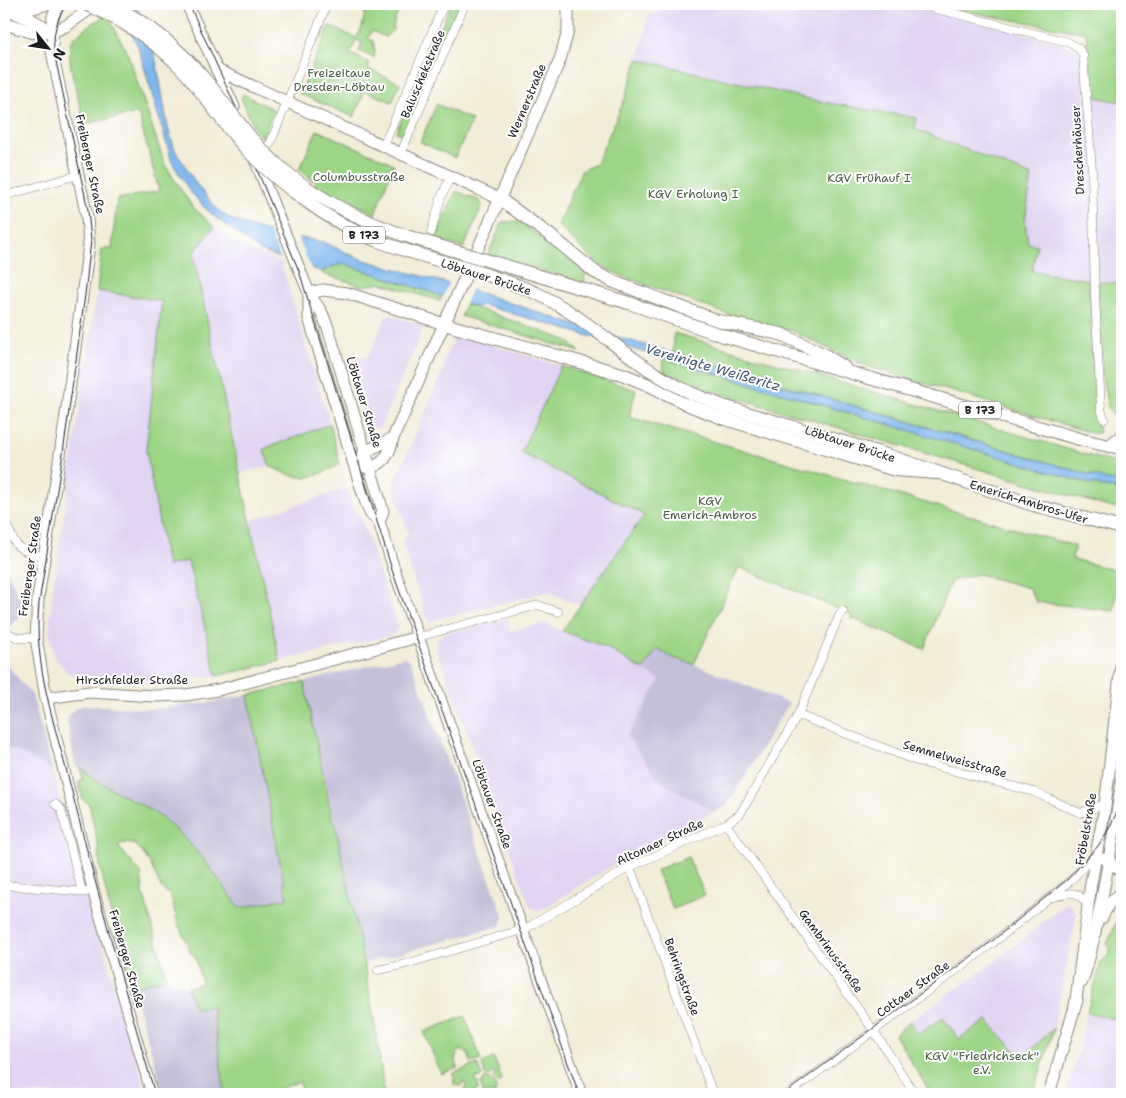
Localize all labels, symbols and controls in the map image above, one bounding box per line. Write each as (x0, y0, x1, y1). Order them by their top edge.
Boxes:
north arrow (22, 22, 72, 72)
street label: Baluschekstraße (397, 27, 449, 121)
text: N (49, 45, 70, 64)
street label: Wernerstraße (504, 61, 550, 141)
park label: Freizeitaue Dresden-Löbtau (293, 65, 385, 95)
street label: Drescherhäuser (1068, 105, 1088, 195)
street label: Freiberger Straße (72, 112, 108, 216)
park label: Columbusstraße (313, 169, 405, 185)
park label: KGV Frühauf I (827, 170, 911, 186)
park label: KGV Erholung I (648, 186, 739, 202)
road number: B 173 (343, 226, 385, 244)
street label: Löbtauer Brücke (439, 255, 533, 299)
water label: Vereinigte Weißeritz (643, 339, 783, 395)
street label: Löbtauer Straße (343, 354, 386, 450)
road number: B 173 (959, 402, 1001, 418)
street label: Löbtauer Brücke (803, 422, 897, 466)
street label: Emerich-Ambros-Ufer (968, 476, 1091, 528)
park label: KGV Emerich-Ambros (663, 493, 757, 523)
street label: Freiberger Straße (15, 514, 45, 618)
street label: Hirschfelder Straße (76, 672, 188, 688)
street label: Semmelweisstraße (901, 737, 1009, 782)
street label: Löbtauer Straße (468, 757, 516, 851)
street label: Fröbelstraße (1072, 791, 1100, 867)
street label: Altonaer Straße (614, 815, 706, 869)
street label: Gambrinusstraße (795, 906, 867, 996)
street label: Freiberger Straße (105, 908, 149, 1010)
street label: Behringstraße (661, 936, 704, 1018)
street label: Cottaer Straße (873, 957, 953, 1021)
park label: KGV "Friedrichseck" e.V. (925, 1048, 1039, 1078)

